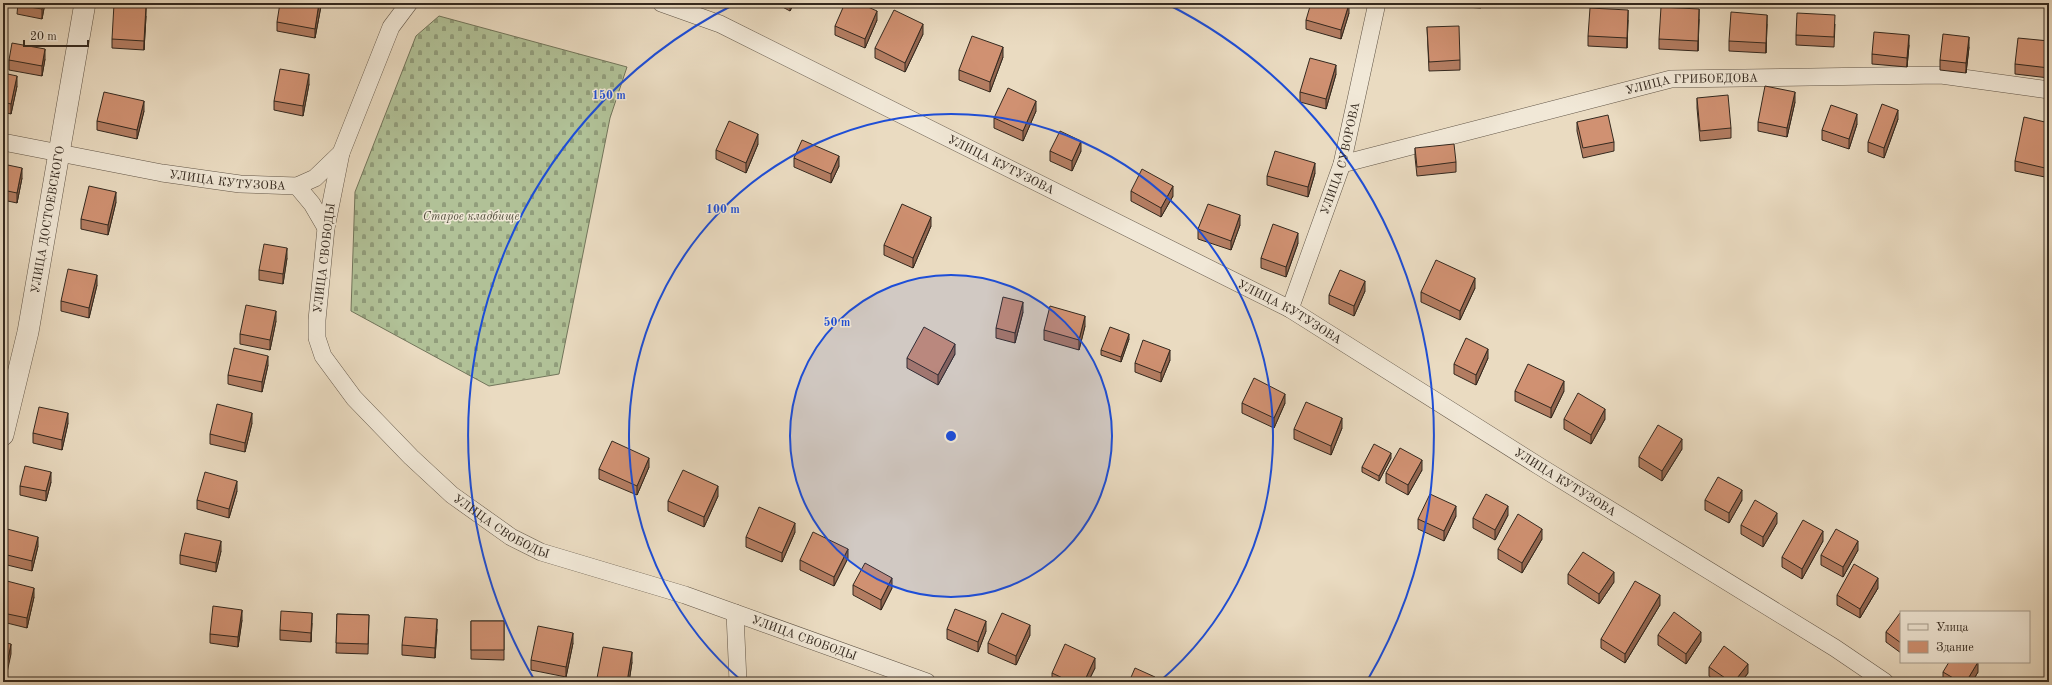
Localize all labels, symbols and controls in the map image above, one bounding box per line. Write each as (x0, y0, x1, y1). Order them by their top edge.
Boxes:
scale bar (24, 22, 88, 48)
text: 20 m (30, 31, 57, 43)
street label: УЛИЦА ГРИБОЕДОВА (1625, 73, 1758, 97)
text: 150 m (592, 89, 626, 102)
street label: УЛИЦА СУВОРОВА (1319, 101, 1362, 217)
street label: УЛИЦА КУТУЗОВА (946, 134, 1056, 197)
street label: УЛИЦА ДОСТОЕВСКОГО (30, 145, 67, 294)
street label: УЛИЦА КУТУЗОВА (168, 169, 286, 193)
street label: УЛИЦА СВОБОДЫ (312, 202, 338, 314)
text: 100 m (706, 204, 740, 216)
park label: Старое кладбище (423, 210, 519, 223)
street label: УЛИЦА КУТУЗОВА (1235, 279, 1343, 347)
text: 50 m (824, 316, 851, 329)
centre of rings (944, 429, 958, 443)
street label: УЛИЦА КУТУЗОВА (1512, 447, 1618, 519)
street label: УЛИЦА СВОБОДЫ (451, 493, 551, 561)
legend (1900, 611, 2030, 663)
street label: УЛИЦА СВОБОДЫ (750, 614, 858, 663)
text: Улица (1936, 622, 1969, 634)
text: Здание (1936, 642, 1974, 654)

